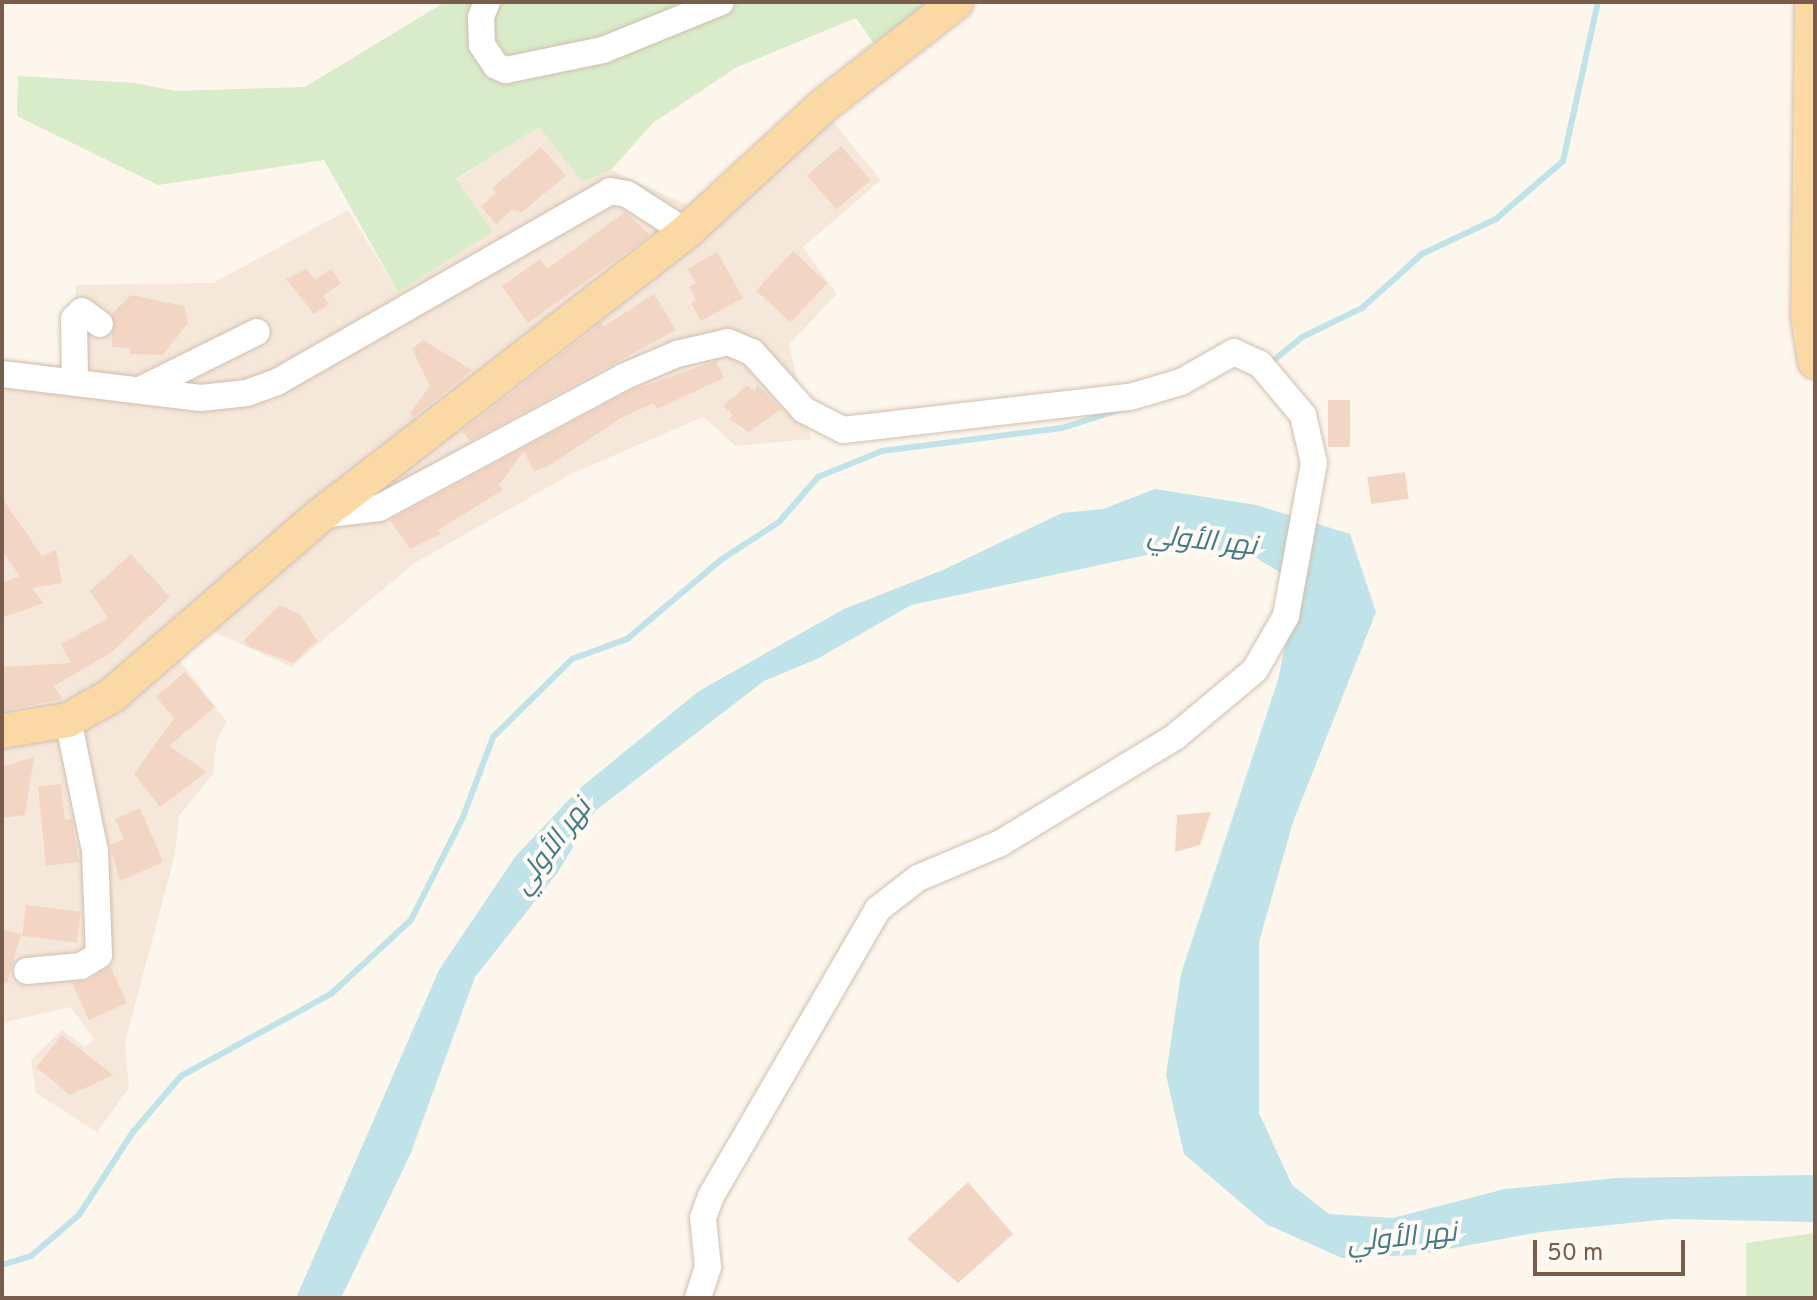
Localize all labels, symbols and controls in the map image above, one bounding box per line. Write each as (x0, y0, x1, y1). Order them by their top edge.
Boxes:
water label: نهر الأولي (1145, 520, 1259, 564)
water label: نهر الأولي (506, 793, 600, 901)
water label: نهر الأولي (1345, 1217, 1459, 1261)
scale bar (1537, 1224, 1689, 1274)
text: 50 m (1547, 1239, 1603, 1269)

